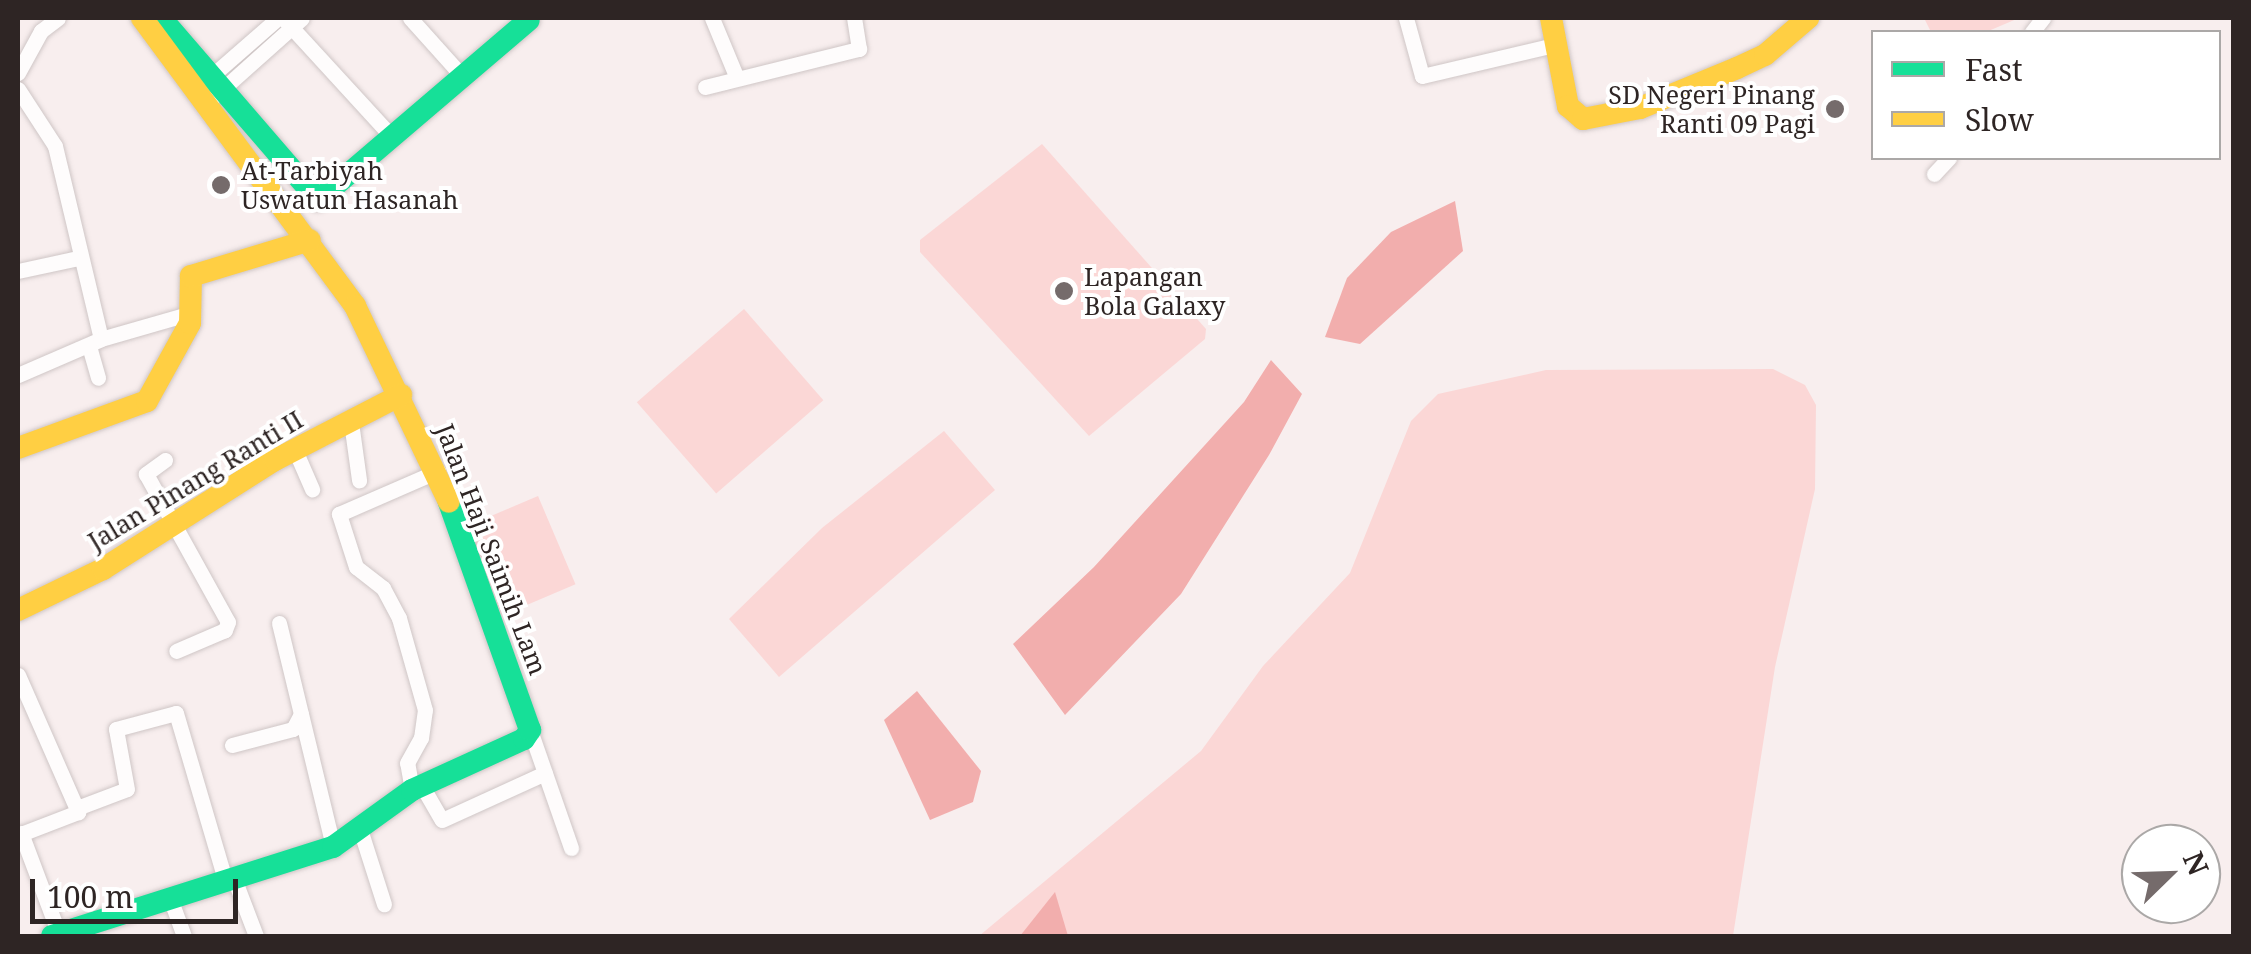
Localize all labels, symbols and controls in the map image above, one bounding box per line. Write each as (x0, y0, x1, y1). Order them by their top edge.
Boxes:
legend (1871, 30, 2221, 160)
text: Fast (1965, 49, 2022, 90)
place label: SD Negeri Pinang Ranti 09 Pagi (1608, 80, 1815, 139)
marker: SD Negeri Pinang Ranti 09 Pagi (1824, 98, 1846, 120)
text: Slow (1965, 99, 2034, 140)
place label: At-Tarbiyah Uswatun Hasanah (241, 156, 458, 215)
marker: At-Tarbiyah Uswatun Hasanah (210, 174, 232, 196)
place label: Lapangan Bola Galaxy (1084, 262, 1225, 321)
marker: Lapangan Bola Galaxy (1053, 280, 1075, 302)
street label: Jalan Pinang Ranti II (82, 404, 308, 556)
street label: Jalan Haji Saimih Lam (430, 419, 554, 679)
north arrow (2121, 824, 2221, 924)
text: N (2175, 845, 2219, 881)
scale bar (35, 859, 242, 921)
text: 100 m (47, 876, 133, 917)

